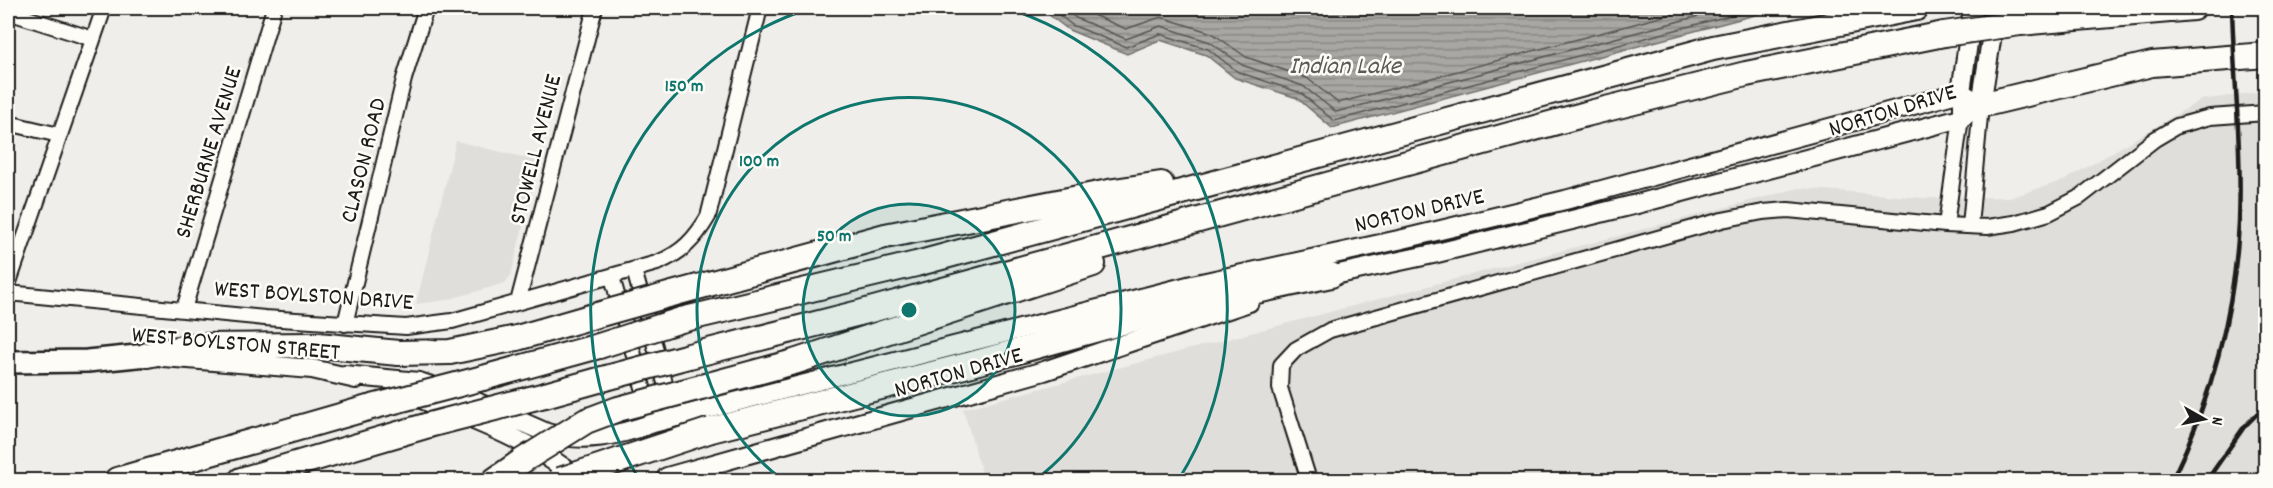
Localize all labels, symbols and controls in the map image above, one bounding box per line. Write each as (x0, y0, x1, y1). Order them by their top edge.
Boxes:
water label: Indian Lake (1289, 49, 1403, 86)
street label: SHERBURNE AVENUE (168, 63, 252, 243)
street label: STOWELL AVENUE (502, 71, 572, 228)
text: 150 m (665, 75, 703, 100)
street label: NORTON DRIVE (1825, 76, 1961, 147)
street label: CLASON ROAD (333, 95, 397, 227)
text: 100 m (739, 150, 779, 175)
street label: NORTON DRIVE (1352, 180, 1488, 243)
text: 50 m (817, 225, 851, 250)
street label: WEST BOYLSTON DRIVE (213, 273, 415, 321)
centre of rings (899, 300, 919, 320)
street label: WEST BOYLSTON STREET (130, 319, 342, 371)
street label: NORTON DRIVE (891, 339, 1027, 408)
north arrow (2174, 389, 2234, 449)
text: N (2204, 415, 2228, 427)

